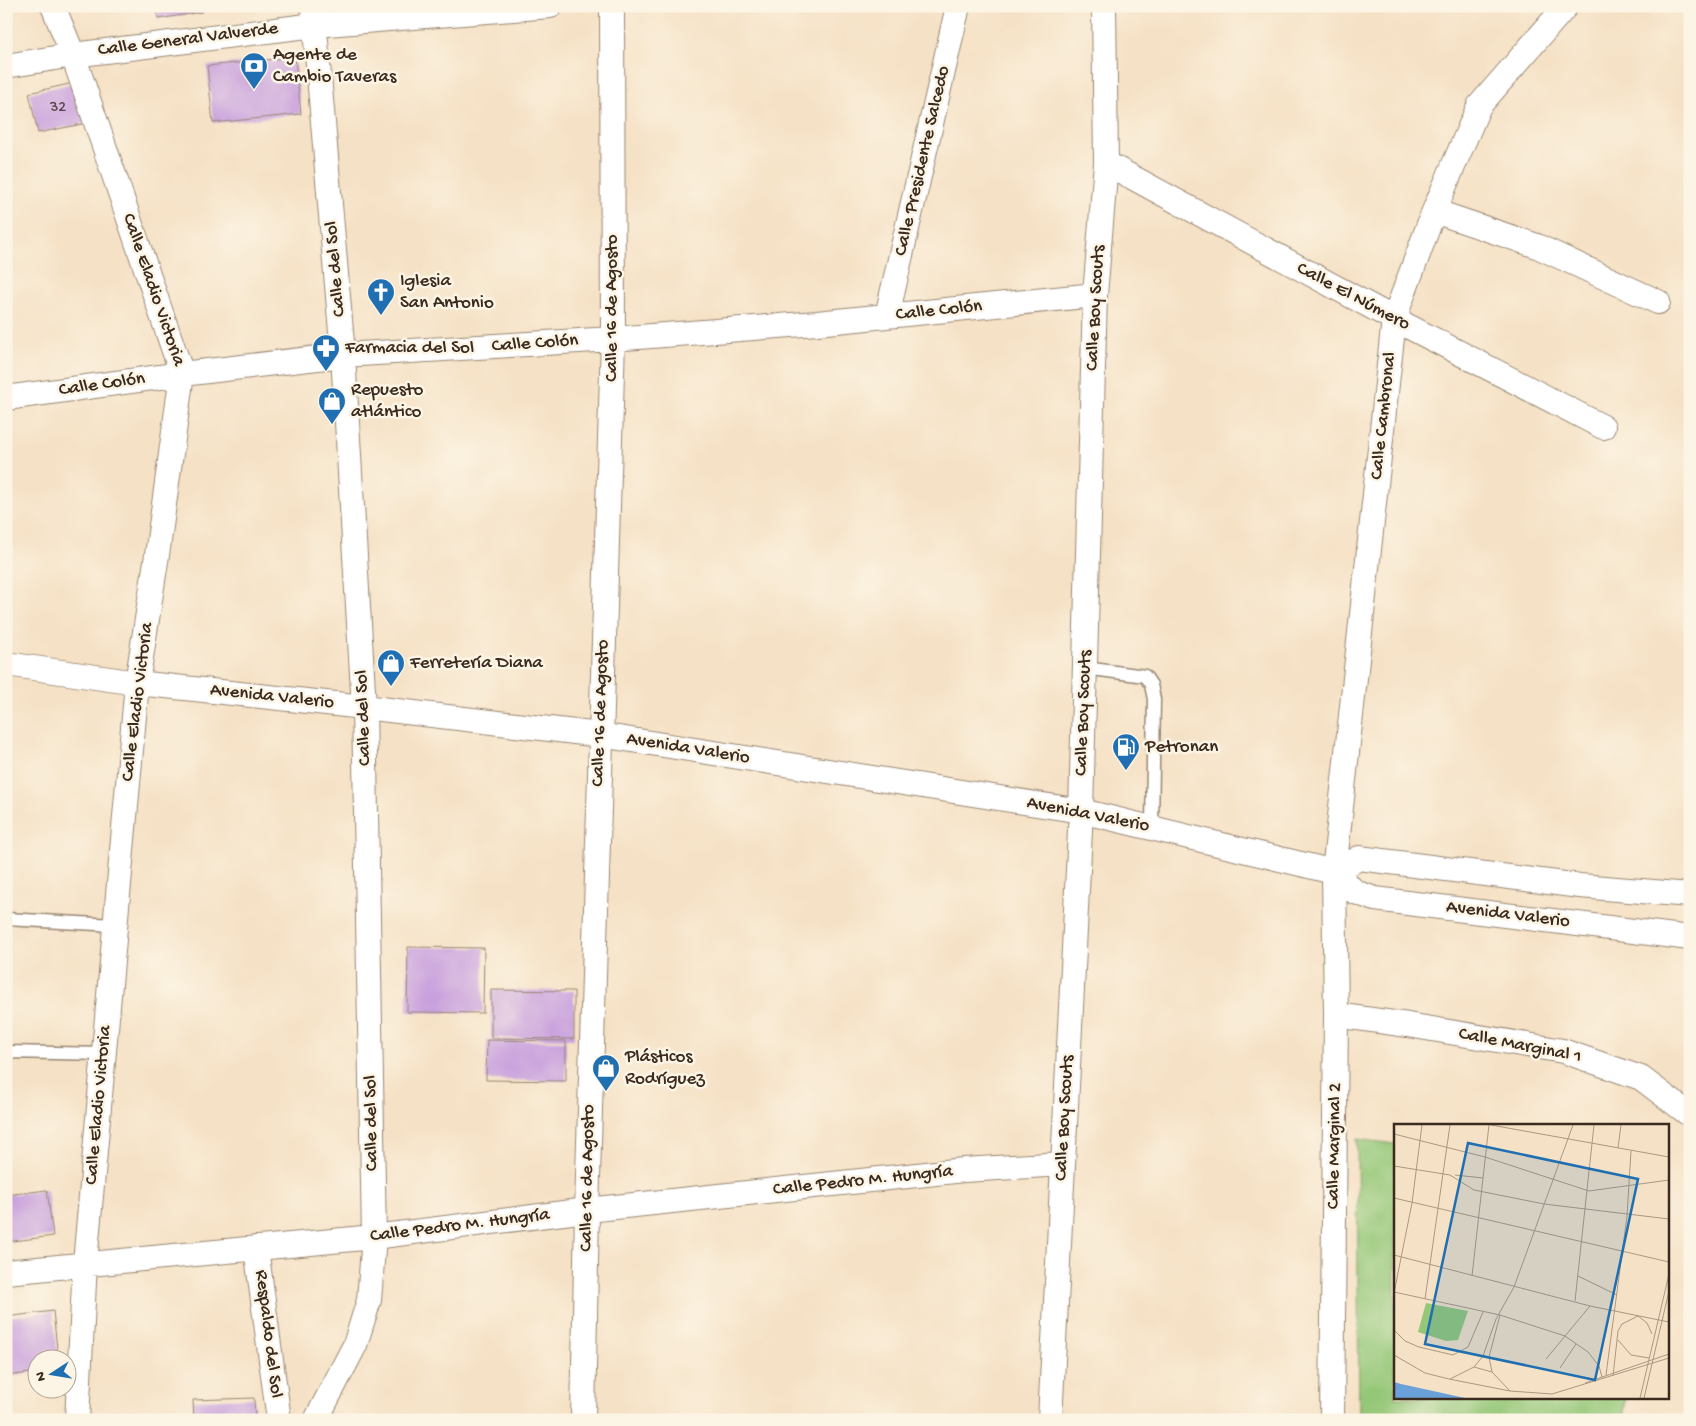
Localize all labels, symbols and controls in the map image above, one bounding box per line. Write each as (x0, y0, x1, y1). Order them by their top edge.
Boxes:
street label: Calle General Valverde (97, 18, 280, 62)
place label: Agente de Cambio Taveras (273, 44, 397, 89)
bank icon: Agente de Cambio Taveras (239, 51, 269, 90)
street label: Calle Presidente Salcedo (890, 64, 956, 258)
house number: 32 (49, 99, 66, 118)
street label: Calle Eladio Victoria (116, 211, 190, 371)
street label: Calle del Sol (320, 220, 352, 318)
street label: Calle 16 de Agosto (601, 234, 624, 382)
street label: Calle Boy Scouts (1081, 244, 1111, 371)
street label: Calle El Número (1292, 257, 1414, 337)
place label: Iglesia San Antonio (400, 270, 494, 315)
church icon: Iglesia San Antonio (366, 277, 396, 316)
street label: Calle Colón (895, 295, 983, 327)
street label: Calle Colón (491, 330, 579, 358)
pharmacy icon: Farmacia del Sol (311, 333, 341, 372)
place label: Farmacia del Sol (344, 337, 474, 360)
street label: Calle Cambronal (1366, 351, 1402, 481)
street label: Calle Colón (57, 368, 147, 402)
place label: Repuesto atlántico (351, 379, 424, 424)
shop icon: Repuesto atlántico (317, 386, 347, 425)
street label: Calle Eladio Victoria (117, 620, 159, 783)
street label: Calle 16 de Agosto (587, 639, 615, 787)
shop icon: Ferretería Diana (376, 648, 406, 687)
street label: Calle Boy Scouts (1070, 649, 1098, 776)
place label: Ferretería Diana (409, 652, 544, 675)
street label: Calle del Sol (351, 670, 377, 766)
street label: Avenida Valerio (209, 679, 335, 715)
street label: Avenida Valerio (625, 728, 751, 770)
fuel station icon: Petronan (1111, 732, 1141, 771)
place label: Petronan (1144, 736, 1218, 759)
street label: Avenida Valerio (1025, 792, 1151, 838)
street label: Avenida Valerio (1445, 896, 1571, 934)
street label: Calle Eladio Victoria (81, 1023, 118, 1186)
street label: Calle Marginal 1 (1457, 1023, 1583, 1069)
place label: Plásticos Rodríguez (624, 1046, 705, 1091)
shop icon: Plásticos Rodríguez (591, 1053, 621, 1092)
street label: Calle Boy Scouts (1050, 1054, 1080, 1181)
street label: Calle del Sol (360, 1075, 384, 1171)
street label: Calle Marginal 2 (1322, 1083, 1348, 1209)
street label: Calle 16 de Agosto (575, 1104, 601, 1252)
inset map (1394, 1124, 1668, 1398)
street label: Calle Pedro M. Hungría (772, 1160, 955, 1202)
street label: Calle Pedro M. Hungría (369, 1203, 553, 1248)
street label: Respaldo del Sol (249, 1269, 287, 1399)
north arrow (28, 1348, 78, 1398)
text: N (32, 1370, 51, 1382)

